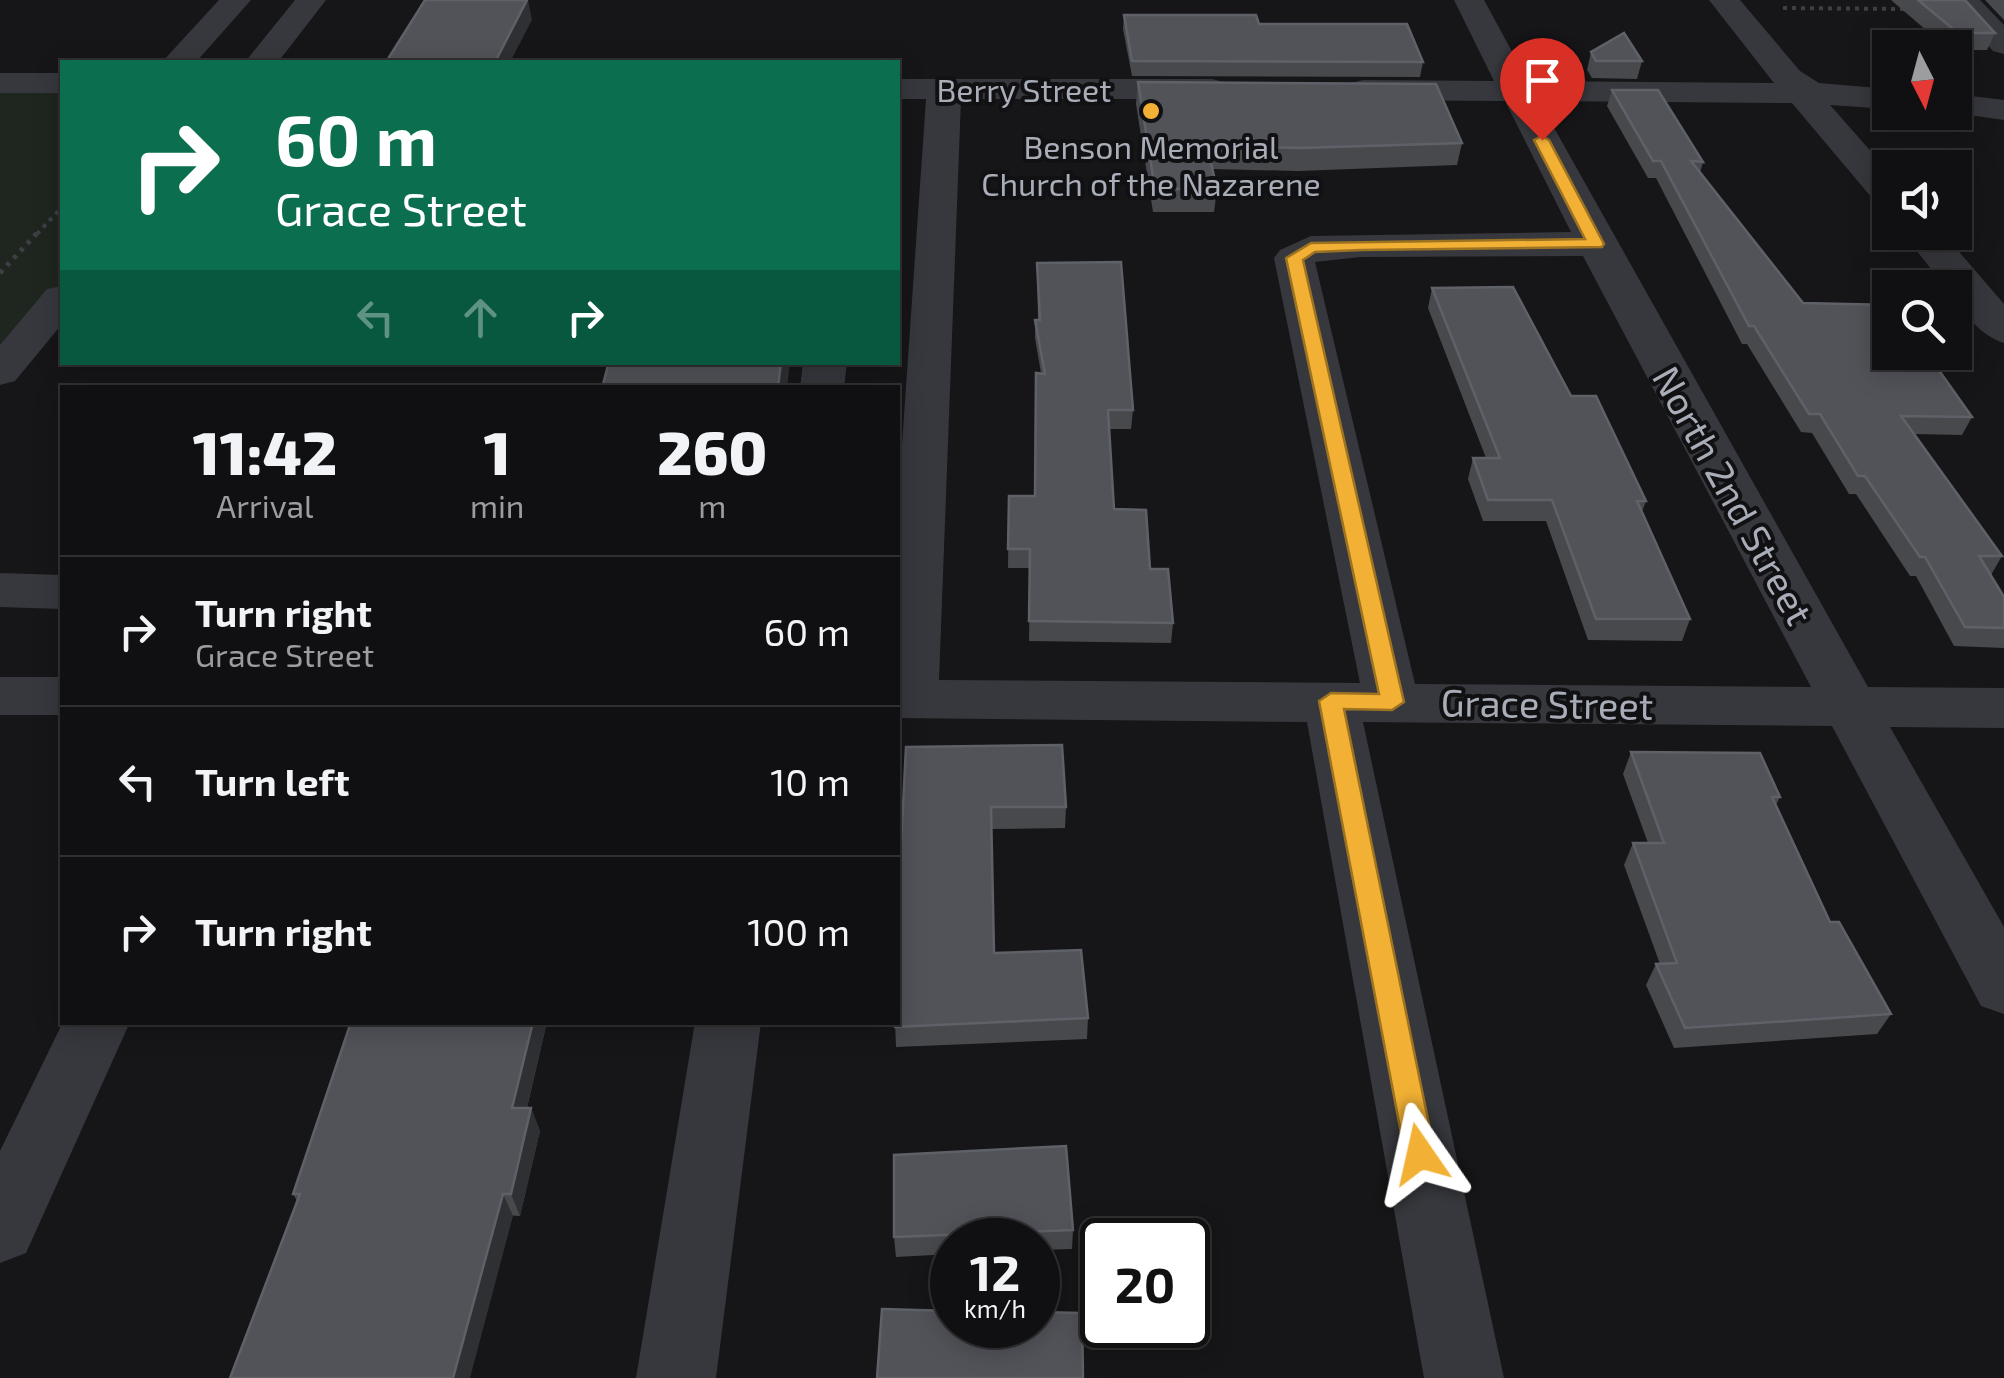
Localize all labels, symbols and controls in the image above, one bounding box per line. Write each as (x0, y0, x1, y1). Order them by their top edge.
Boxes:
north arrow (1872, 30, 1972, 130)
map controls (1872, 30, 1972, 370)
pin (1500, 38, 1585, 141)
icon: arrive (1515, 53, 1570, 108)
street label: Berry Street (937, 70, 1111, 108)
text: 60 m (275, 96, 437, 180)
icon: right (110, 100, 240, 230)
marker: Benson Memorial Church of the Nazarene (1140, 100, 1162, 122)
place label: Benson Memorial Church of the Nazarene (981, 127, 1321, 202)
button: sound (1872, 150, 1972, 250)
text: Grace Street (275, 181, 527, 235)
button: search (1872, 270, 1972, 370)
icon: left (348, 290, 403, 345)
icon: ahead (453, 290, 508, 345)
icon: right (558, 290, 613, 345)
street label: North 2nd Street (1644, 358, 1824, 632)
text: 11:42 (193, 415, 337, 487)
text: 1 (484, 415, 511, 487)
text: 260 (657, 415, 767, 487)
text: Arrival (216, 486, 314, 524)
text: min (470, 486, 524, 524)
text: m (698, 486, 726, 524)
text: Turn right (195, 589, 372, 635)
icon: right (110, 604, 165, 659)
text: 60 m (764, 608, 850, 654)
text: Grace Street (195, 635, 374, 673)
street label: Grace Street (1440, 678, 1654, 728)
icon: left (110, 754, 165, 809)
text: Turn left (195, 758, 350, 804)
text: 10 m (770, 758, 850, 804)
icon: right (110, 904, 165, 959)
text: Turn right (195, 908, 372, 954)
text: 100 m (747, 908, 850, 954)
position arrow (1368, 1102, 1472, 1206)
speed limit sign: 20 (1080, 1218, 1210, 1348)
text: 12 (970, 1241, 1020, 1301)
text: km/h (964, 1293, 1026, 1323)

